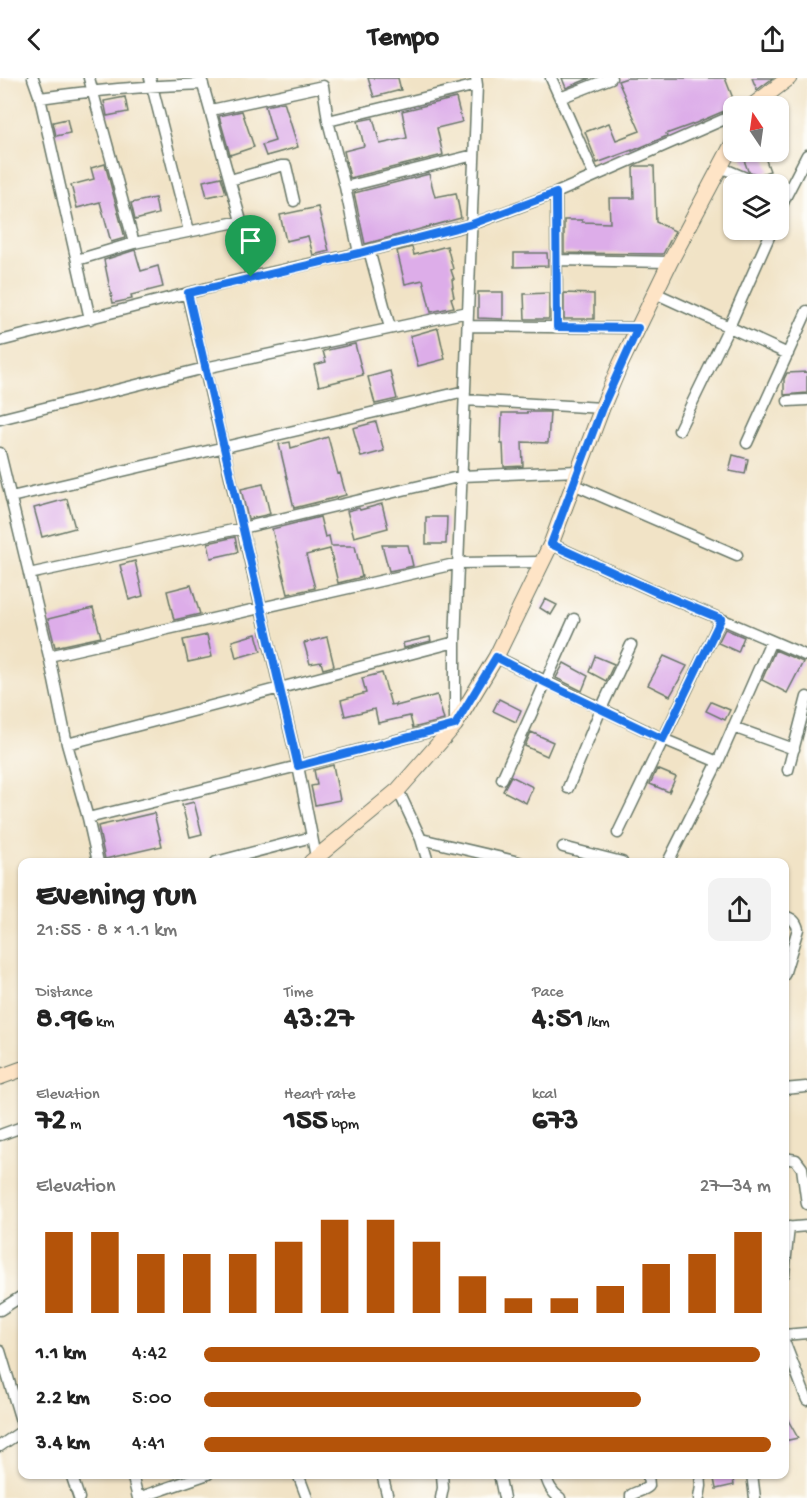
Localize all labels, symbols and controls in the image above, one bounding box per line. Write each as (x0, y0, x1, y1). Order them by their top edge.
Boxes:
icon: back (18, 23, 51, 56)
text: Tempo (368, 23, 439, 55)
icon: share (756, 23, 789, 56)
north arrow (723, 96, 789, 162)
map controls (723, 96, 789, 240)
button: layers (723, 174, 789, 240)
pin (225, 215, 276, 277)
icon: arrive (234, 224, 267, 257)
text: Evening run (36, 878, 196, 916)
button: share (708, 878, 771, 941)
text: 21:55 · 8 × 1.1 km (36, 920, 177, 943)
text: Distance (36, 984, 93, 1003)
text: Time (284, 984, 313, 1003)
text: Pace (532, 984, 563, 1003)
text: 8.96 (36, 1003, 92, 1038)
text: 43:27 (284, 1003, 354, 1038)
text: 4:51 (532, 1003, 584, 1038)
text: km (92, 1014, 114, 1033)
text: /km (584, 1014, 610, 1033)
text: Elevation (36, 1086, 100, 1105)
text: Heart rate (284, 1086, 356, 1105)
text: kcal (532, 1086, 557, 1105)
text: 72 (36, 1105, 66, 1140)
text: 155 (284, 1105, 328, 1140)
text: 673 (532, 1105, 578, 1140)
text: m (66, 1116, 81, 1135)
text: bpm (328, 1116, 359, 1135)
text: Elevation (36, 1176, 116, 1199)
text: 27–34 m (700, 1176, 771, 1199)
text: 1.1 km (36, 1343, 86, 1366)
text: 4:42 (132, 1343, 167, 1366)
text: 2.2 km (36, 1388, 90, 1411)
text: 5:00 (132, 1388, 172, 1411)
text: 3.4 km (36, 1433, 90, 1456)
text: 4:41 (132, 1433, 165, 1456)

